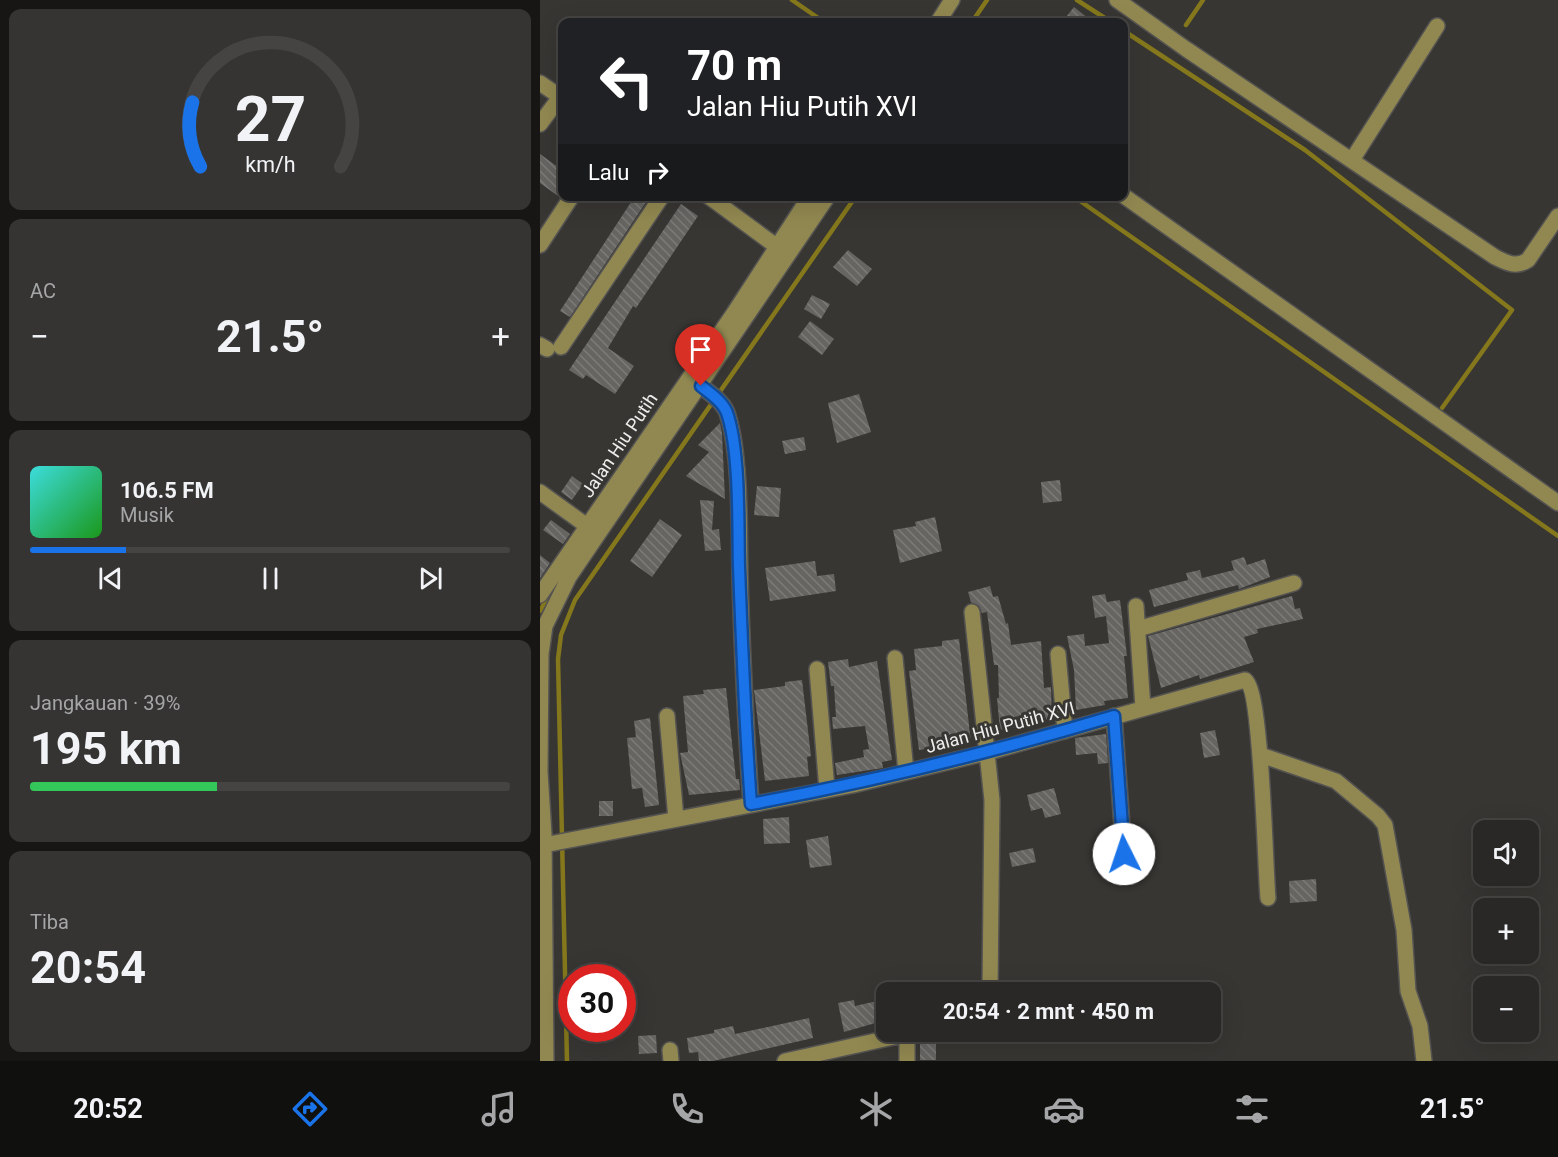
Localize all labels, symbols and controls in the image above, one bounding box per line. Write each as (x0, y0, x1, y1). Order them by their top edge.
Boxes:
text: 70 m (687, 41, 782, 90)
icon: left (588, 42, 666, 120)
text: 27 (234, 83, 306, 156)
text: Jalan Hiu Putih XVI (687, 91, 917, 123)
text: km/h (245, 152, 295, 177)
icon: right (641, 156, 674, 189)
text: Lalu (588, 160, 629, 185)
text: AC (30, 279, 56, 303)
text: 21.5° (216, 310, 324, 363)
text: − (30, 317, 49, 356)
text: + (491, 317, 510, 356)
pin (675, 324, 726, 386)
icon: arrive (684, 333, 717, 366)
street label: Jalan Hiu Putih (576, 389, 662, 501)
text: 106.5 FM (120, 478, 214, 503)
text: Musik (120, 503, 174, 527)
icon: previous (94, 562, 127, 595)
icon: pause (254, 562, 287, 595)
icon: next (414, 562, 447, 595)
text: Jangkauan · 39% (30, 691, 180, 715)
street label: Jalan Hiu Putih XVI (923, 697, 1077, 757)
text: 195 km (30, 722, 182, 775)
map controls (1473, 820, 1539, 1042)
button: sound (1473, 820, 1539, 886)
position arrow (1092, 822, 1156, 886)
button: + (1473, 898, 1539, 964)
text: Tiba (30, 910, 69, 934)
text: 20:54 (30, 941, 146, 994)
speed limit sign: 30 (558, 964, 636, 1042)
button: − (1473, 976, 1539, 1042)
text: 20:54 · 2 mnt · 450 m (943, 999, 1154, 1024)
icon: directions (289, 1088, 331, 1130)
icon: music (478, 1088, 520, 1130)
icon: phone (666, 1088, 708, 1130)
icon: climate (855, 1088, 897, 1130)
icon: car (1043, 1088, 1085, 1130)
icon: filters (1231, 1088, 1273, 1130)
text: 20:52 (73, 1093, 143, 1125)
text: 21.5° (1420, 1093, 1485, 1125)

